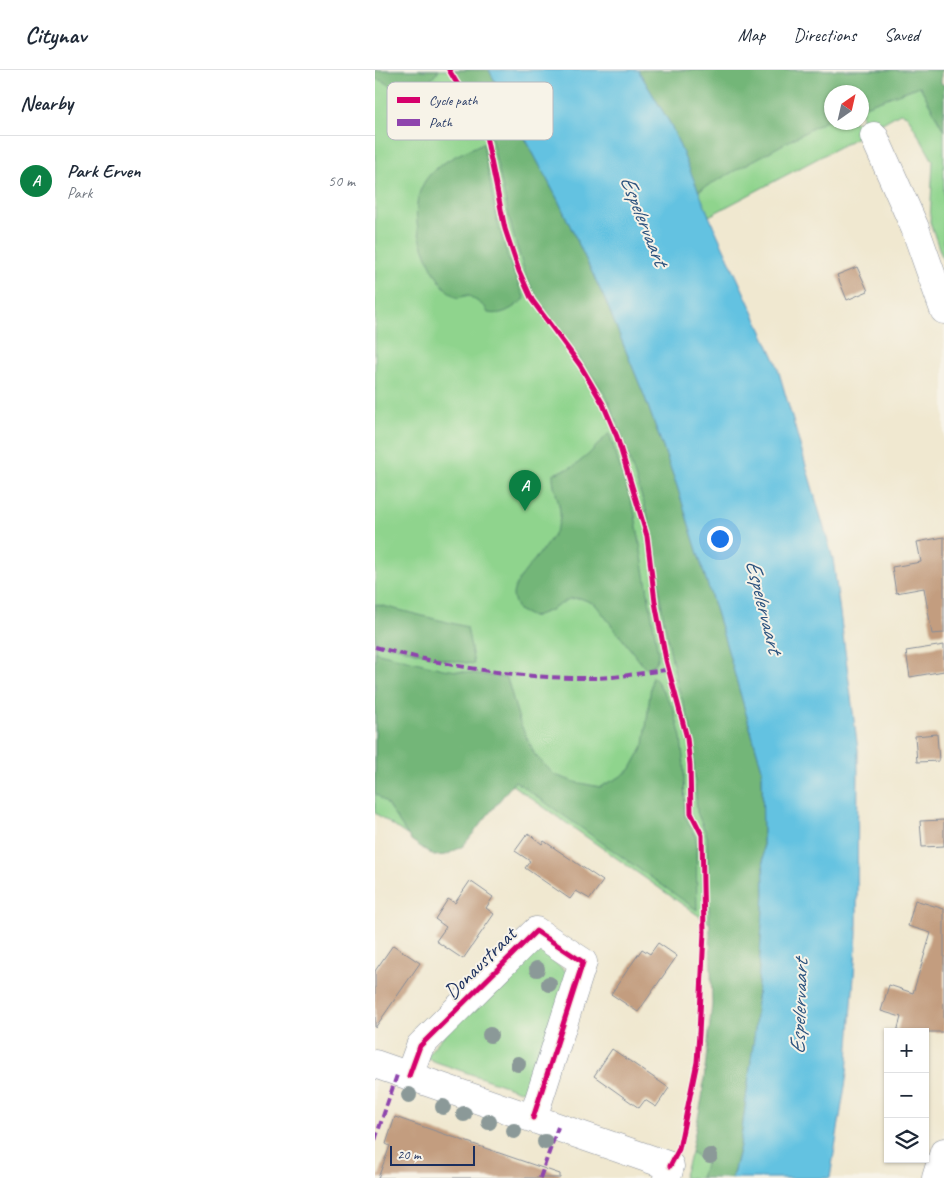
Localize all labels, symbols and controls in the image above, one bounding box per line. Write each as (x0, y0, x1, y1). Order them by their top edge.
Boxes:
text: Citynav (25, 20, 86, 50)
text: Map (738, 24, 765, 46)
text: Directions (793, 24, 856, 46)
text: Saved (884, 24, 919, 46)
legend (387, 82, 553, 140)
north arrow (824, 85, 869, 130)
text: Nearby (20, 90, 73, 116)
text: Cycle path (429, 92, 478, 109)
text: Path (429, 114, 453, 131)
text: Park Erven (67, 159, 141, 183)
text: A (32, 171, 40, 191)
text: 50 m (328, 171, 355, 191)
water label: Espelervaart (613, 171, 677, 274)
text: Park (67, 183, 92, 203)
pin: A (509, 470, 541, 511)
your location (707, 526, 733, 552)
water label: Espelervaart (739, 557, 790, 660)
street label: Donaustraat (438, 920, 523, 1005)
water label: Espelervaart (783, 955, 815, 1055)
map controls (884, 1028, 929, 1163)
button: + (884, 1028, 929, 1073)
button: − (884, 1073, 929, 1118)
button: layers (884, 1118, 929, 1163)
scale bar (390, 1143, 475, 1166)
text: 20 m (397, 1146, 421, 1163)

